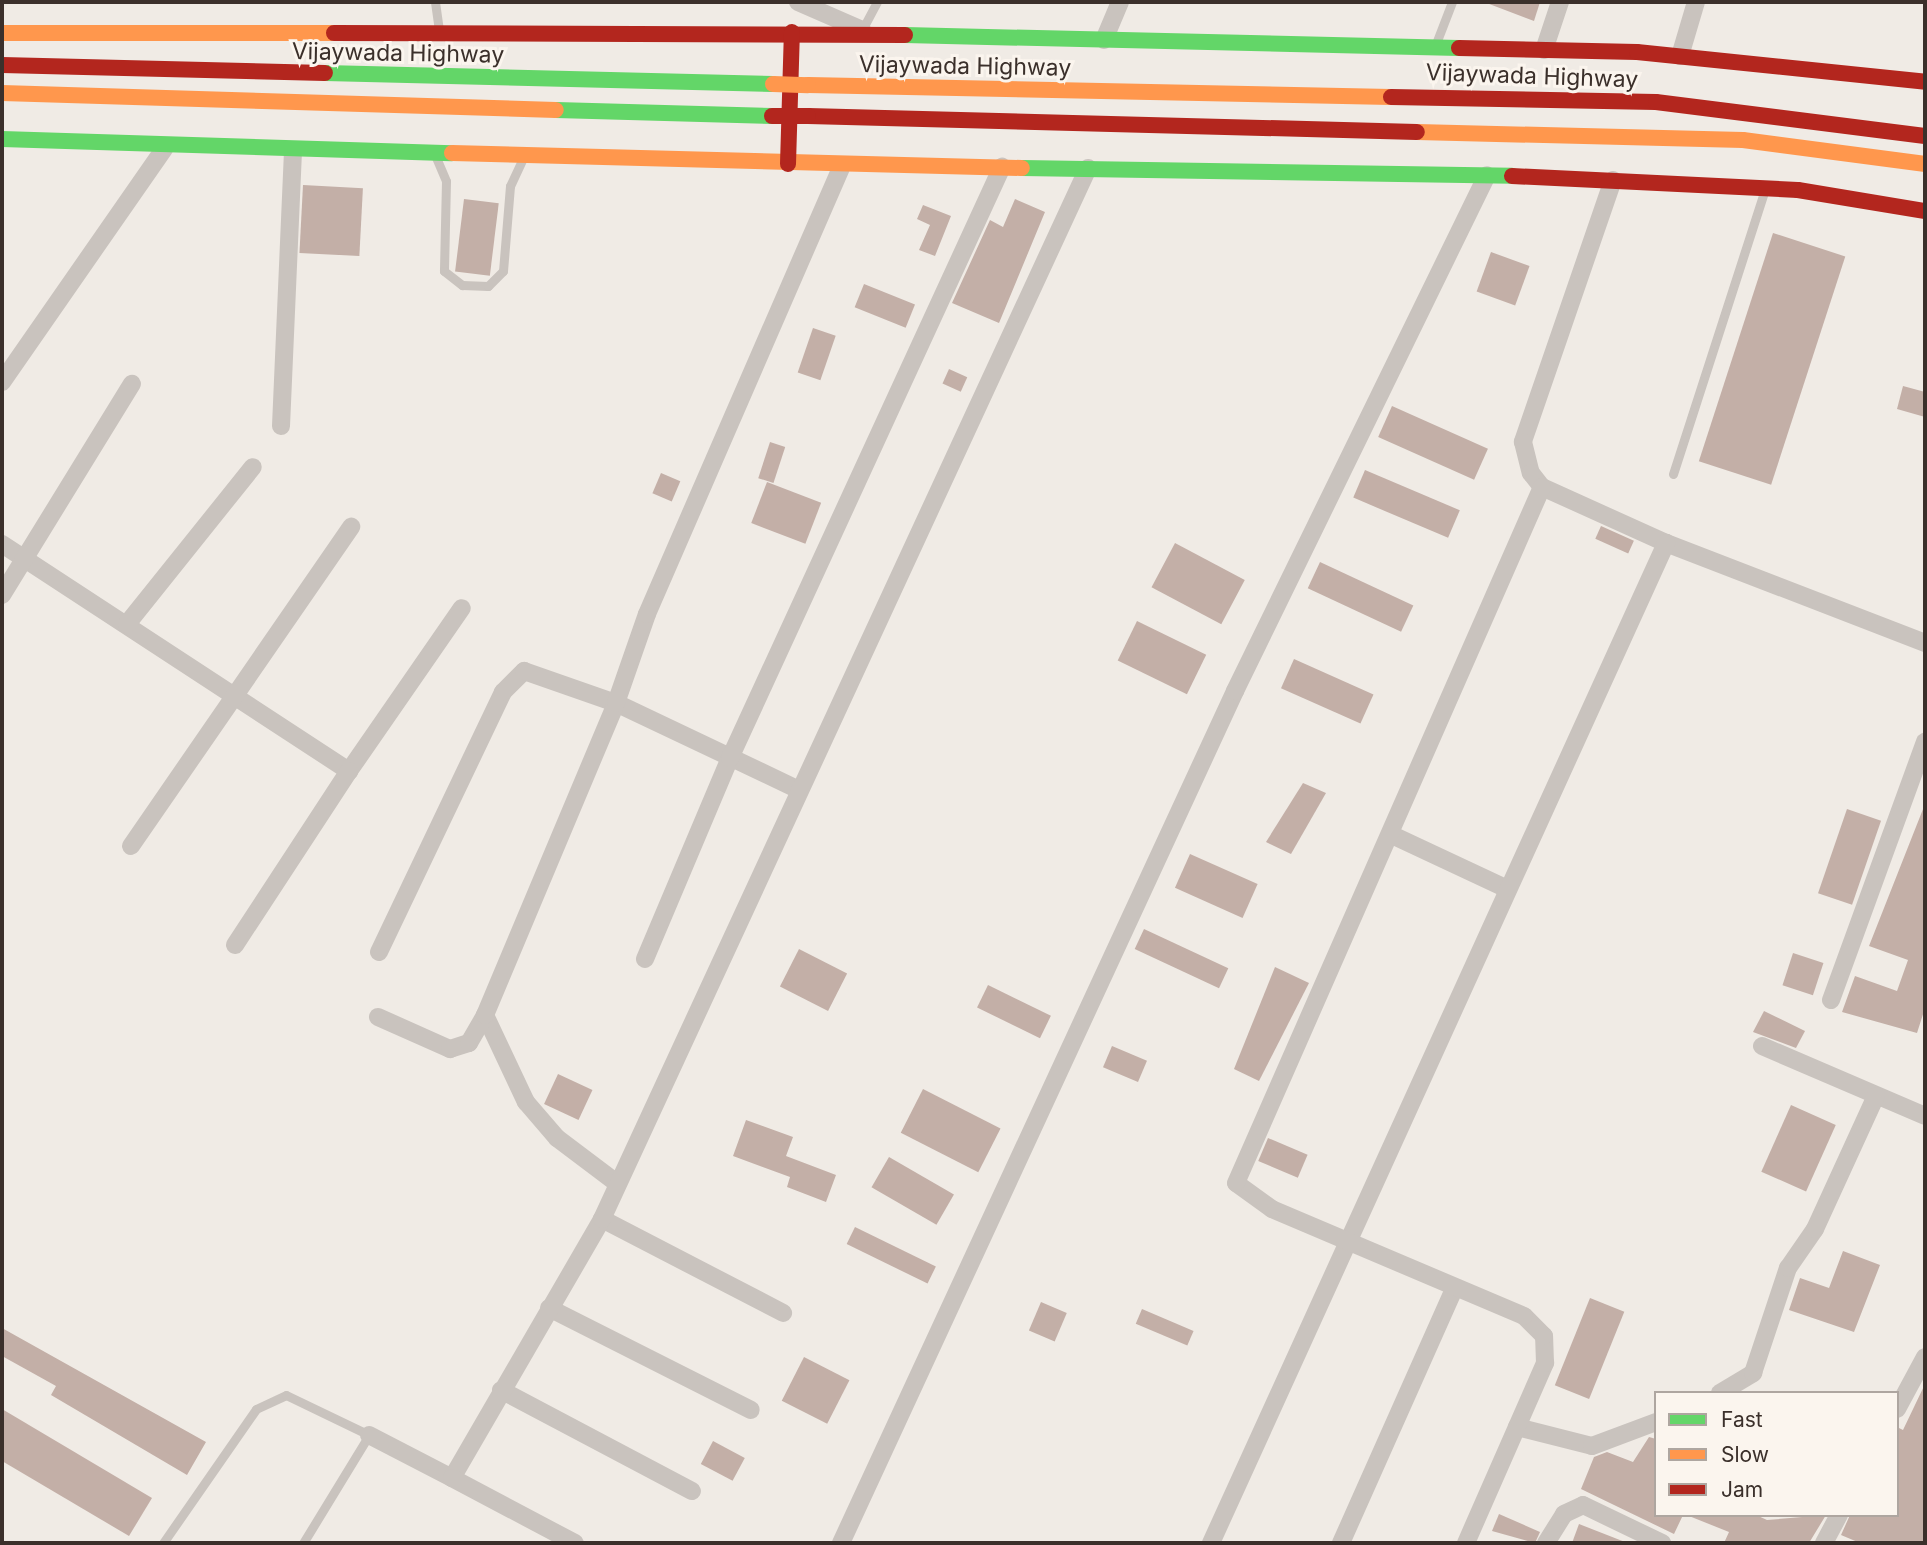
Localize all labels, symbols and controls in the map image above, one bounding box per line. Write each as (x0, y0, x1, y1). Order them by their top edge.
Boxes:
street label: Vijaywada Highway (292, 37, 504, 69)
street label: Vijaywada Highway (859, 50, 1071, 82)
street label: Vijaywada Highway (1425, 59, 1639, 93)
legend (1654, 1391, 1899, 1517)
text: Fast (1721, 1407, 1763, 1432)
text: Slow (1721, 1442, 1769, 1467)
text: Jam (1721, 1477, 1763, 1502)

